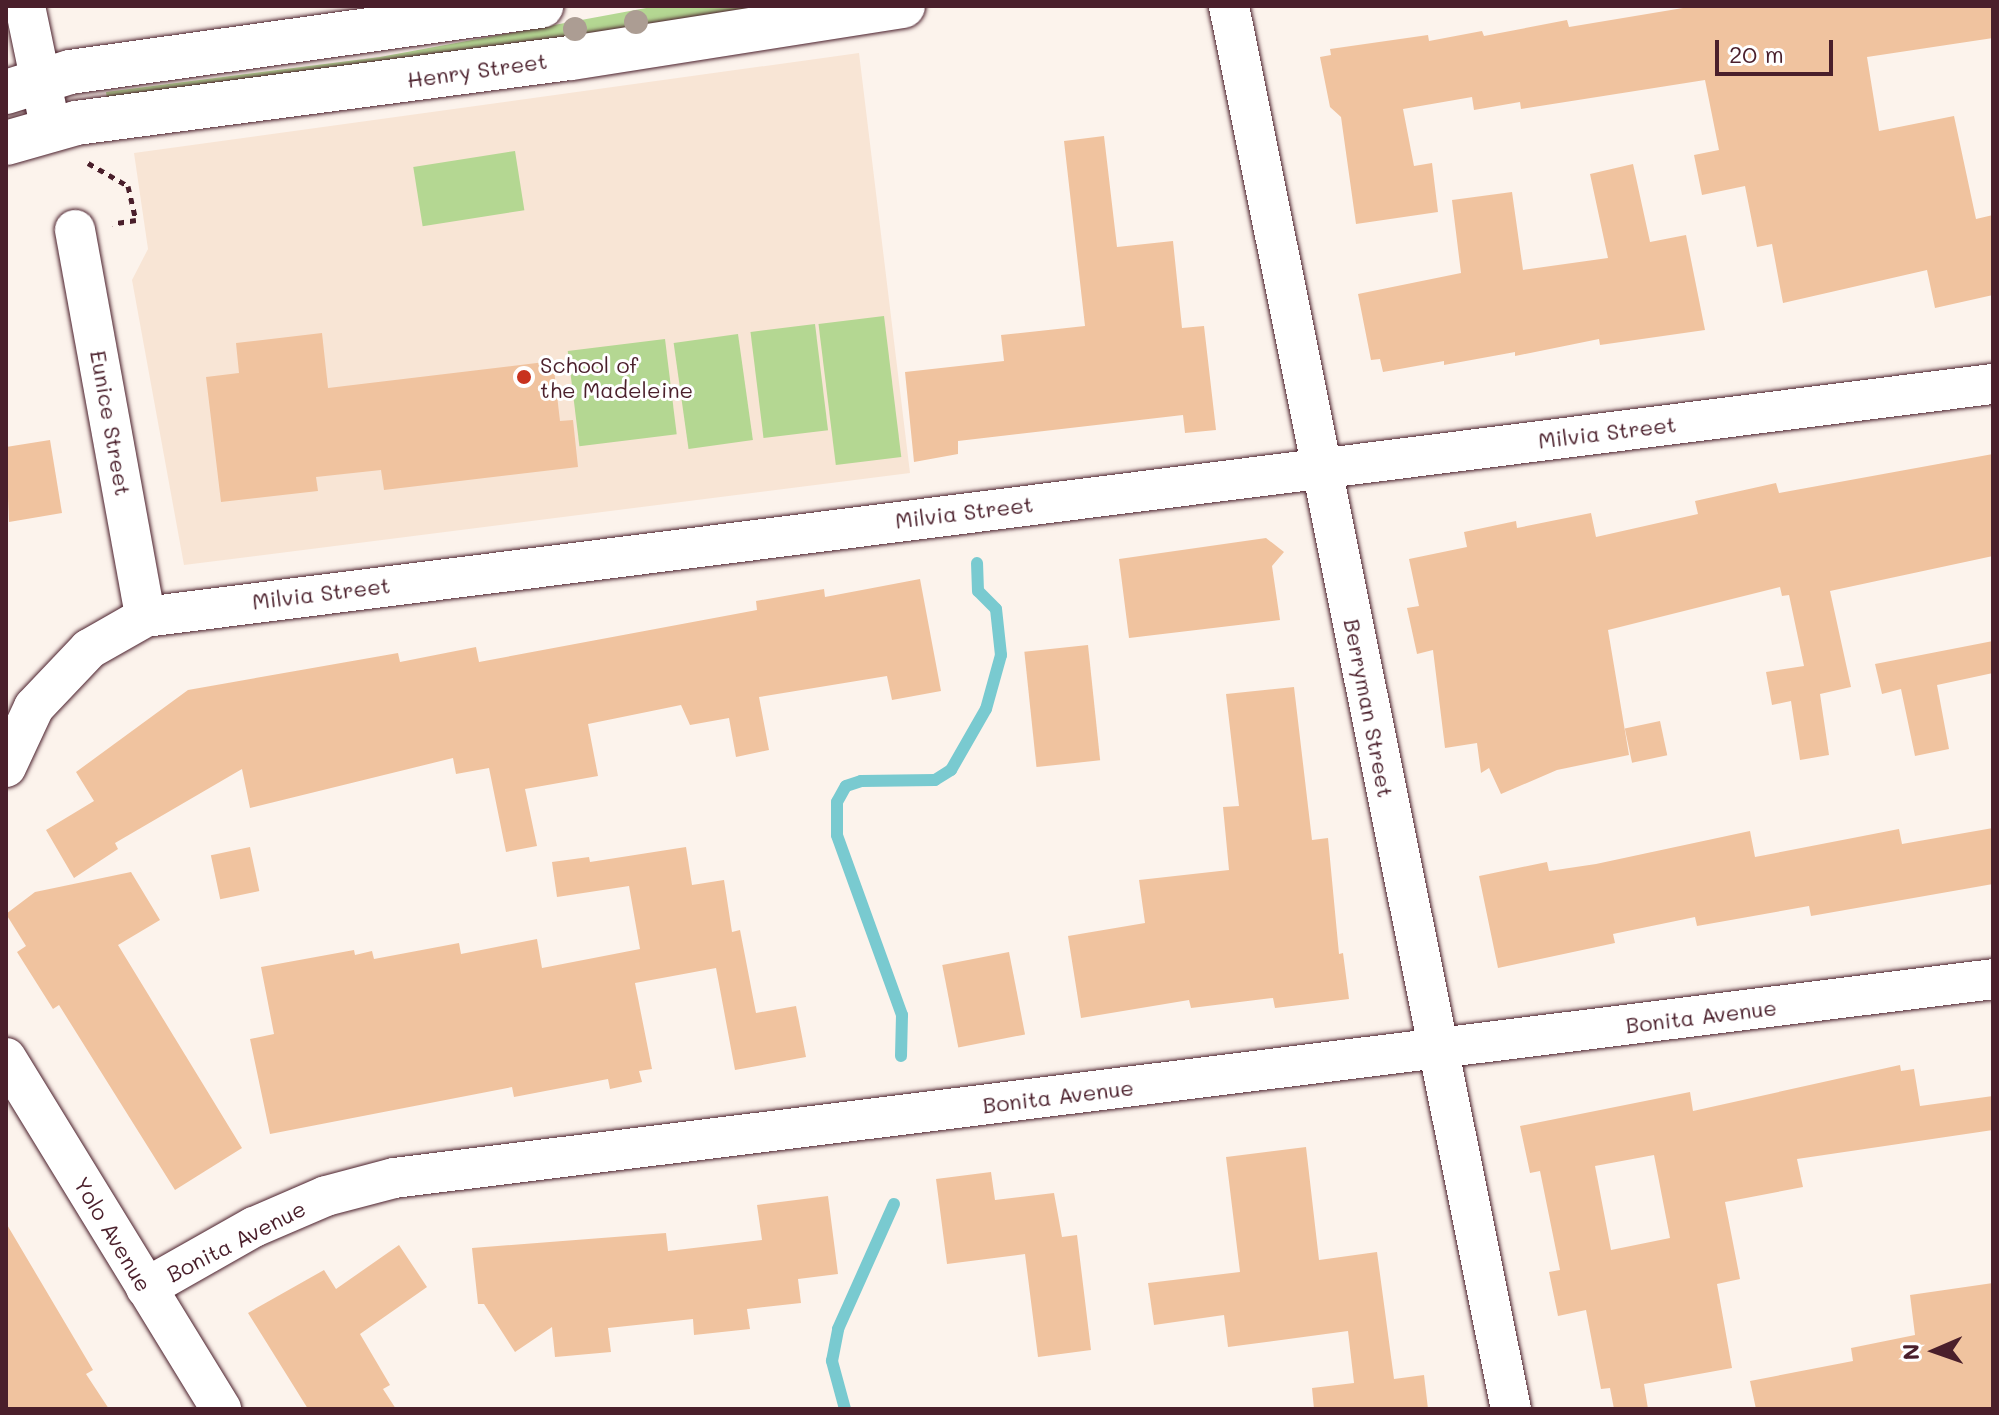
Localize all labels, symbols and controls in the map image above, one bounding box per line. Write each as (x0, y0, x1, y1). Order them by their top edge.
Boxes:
scale bar (1719, 24, 1837, 74)
text: 20 m (1729, 38, 1784, 69)
street label: Henry Street (405, 47, 549, 93)
street label: Eunice Street (85, 348, 137, 498)
place label: School of the Madeleine (540, 351, 693, 402)
marker: School of the Madeleine (515, 368, 533, 386)
street label: Milvia Street (1536, 410, 1678, 454)
street label: Milvia Street (893, 490, 1035, 534)
street label: Milvia Street (250, 571, 392, 615)
street label: Berryman Street (1339, 616, 1399, 800)
street label: Bonita Avenue (1624, 994, 1778, 1038)
street label: Bonita Avenue (981, 1074, 1135, 1118)
street label: Yolo Avenue (68, 1172, 158, 1296)
street label: Bonita Avenue (162, 1195, 310, 1287)
north arrow (1895, 1311, 1975, 1391)
text: N (1896, 1343, 1925, 1361)

